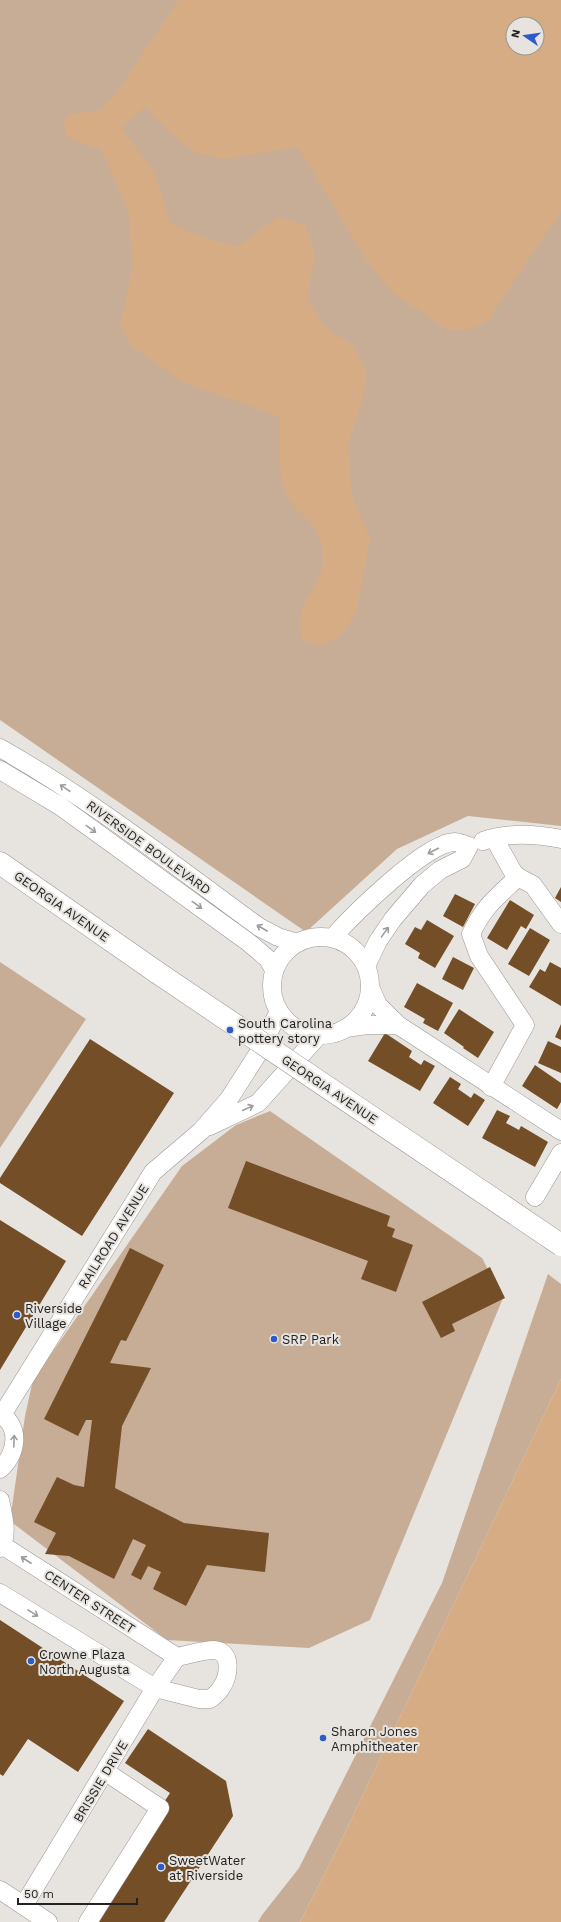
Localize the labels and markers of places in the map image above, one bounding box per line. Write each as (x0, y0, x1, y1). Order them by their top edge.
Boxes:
place label: South Carolina pottery story (238, 1016, 333, 1046)
marker: South Carolina pottery story (225, 1025, 235, 1035)
place label: Riverside Village (25, 1301, 82, 1331)
marker: Riverside Village (12, 1310, 22, 1320)
place label: SRP Park (282, 1332, 340, 1347)
marker: SRP Park (269, 1334, 279, 1344)
place label: Crowne Plaza North Augusta (39, 1647, 130, 1677)
marker: Crowne Plaza North Augusta (26, 1656, 36, 1666)
place label: Sharon Jones Amphitheater (331, 1724, 418, 1754)
marker: Sharon Jones Amphitheater (318, 1733, 328, 1743)
place label: SweetWater at Riverside (169, 1853, 246, 1883)
marker: SweetWater at Riverside (156, 1862, 166, 1872)

